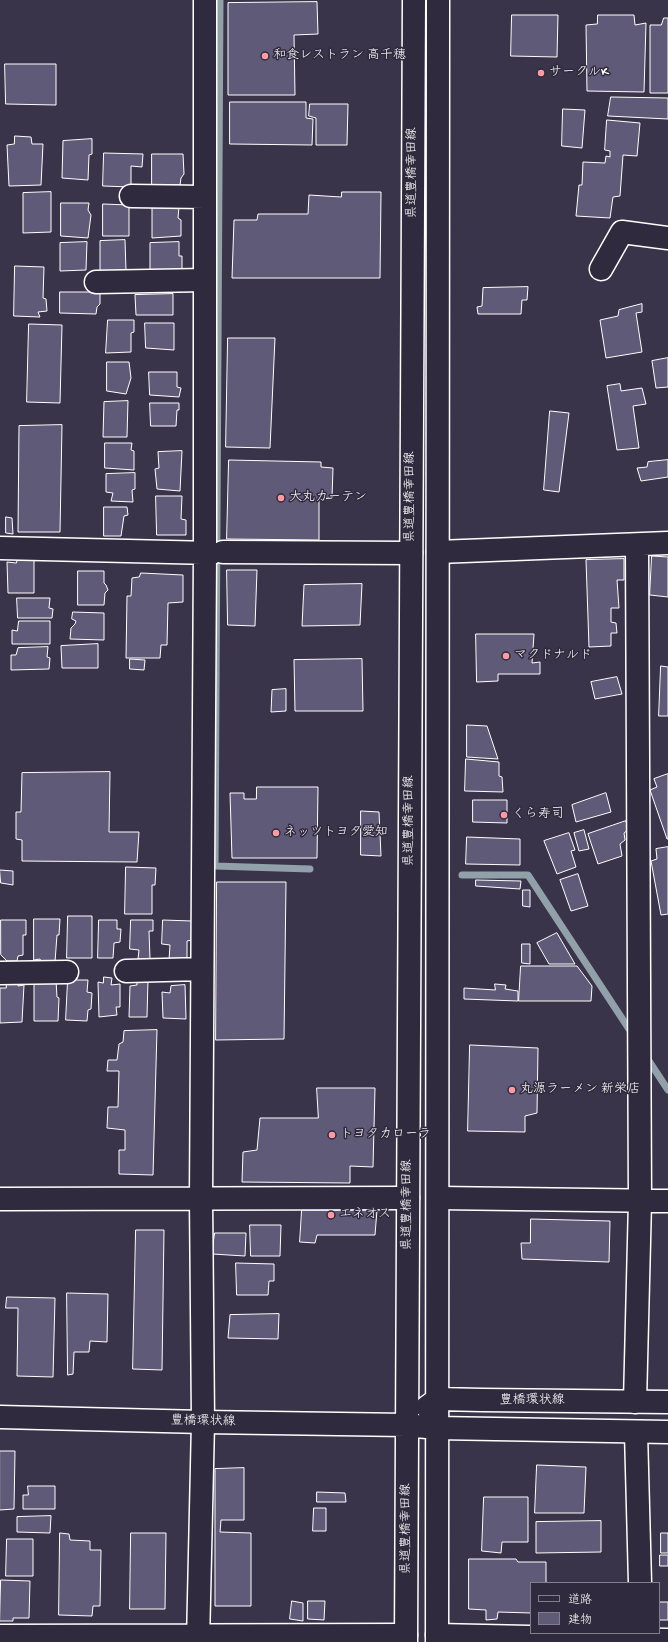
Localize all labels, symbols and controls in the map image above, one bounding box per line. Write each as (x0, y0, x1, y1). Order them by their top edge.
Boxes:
place label: 和食レストラン 高千穂 (273, 48, 406, 64)
marker: 和食レストラン 高千穂 (260, 51, 270, 61)
place label: サークルK (549, 65, 608, 81)
marker: サークルK (536, 68, 546, 78)
street label: 県道豊橋幸田線 (405, 128, 421, 218)
street label: 県道豊橋幸田線 (403, 452, 419, 542)
place label: 大丸カーテン (289, 490, 367, 506)
marker: 大丸カーテン (276, 493, 286, 503)
place label: マクドナルド (514, 648, 592, 664)
marker: マクドナルド (501, 651, 511, 661)
street label: 県道豊橋幸田線 (402, 776, 418, 866)
place label: くら寿司 (512, 807, 564, 823)
marker: くら寿司 (499, 810, 509, 820)
place label: ネッツトヨタ愛知 (284, 825, 388, 841)
marker: ネッツトヨタ愛知 (271, 828, 281, 838)
place label: 丸源ラーメン 新栄店 (520, 1082, 640, 1098)
marker: 丸源ラーメン 新栄店 (507, 1085, 517, 1095)
place label: トヨタカローラ (340, 1127, 431, 1143)
marker: トヨタカローラ (327, 1130, 337, 1140)
street label: 県道豊橋幸田線 (400, 1160, 416, 1250)
place label: エネオス (339, 1207, 391, 1223)
marker: エネオス (326, 1210, 336, 1220)
street label: 豊橋環状線 (500, 1393, 564, 1409)
street label: 豊橋環状線 (170, 1414, 236, 1430)
street label: 県道豊橋幸田線 (399, 1484, 415, 1574)
legend (530, 1582, 660, 1634)
text: 道路 (568, 1594, 592, 1608)
text: 建物 (568, 1614, 592, 1628)

